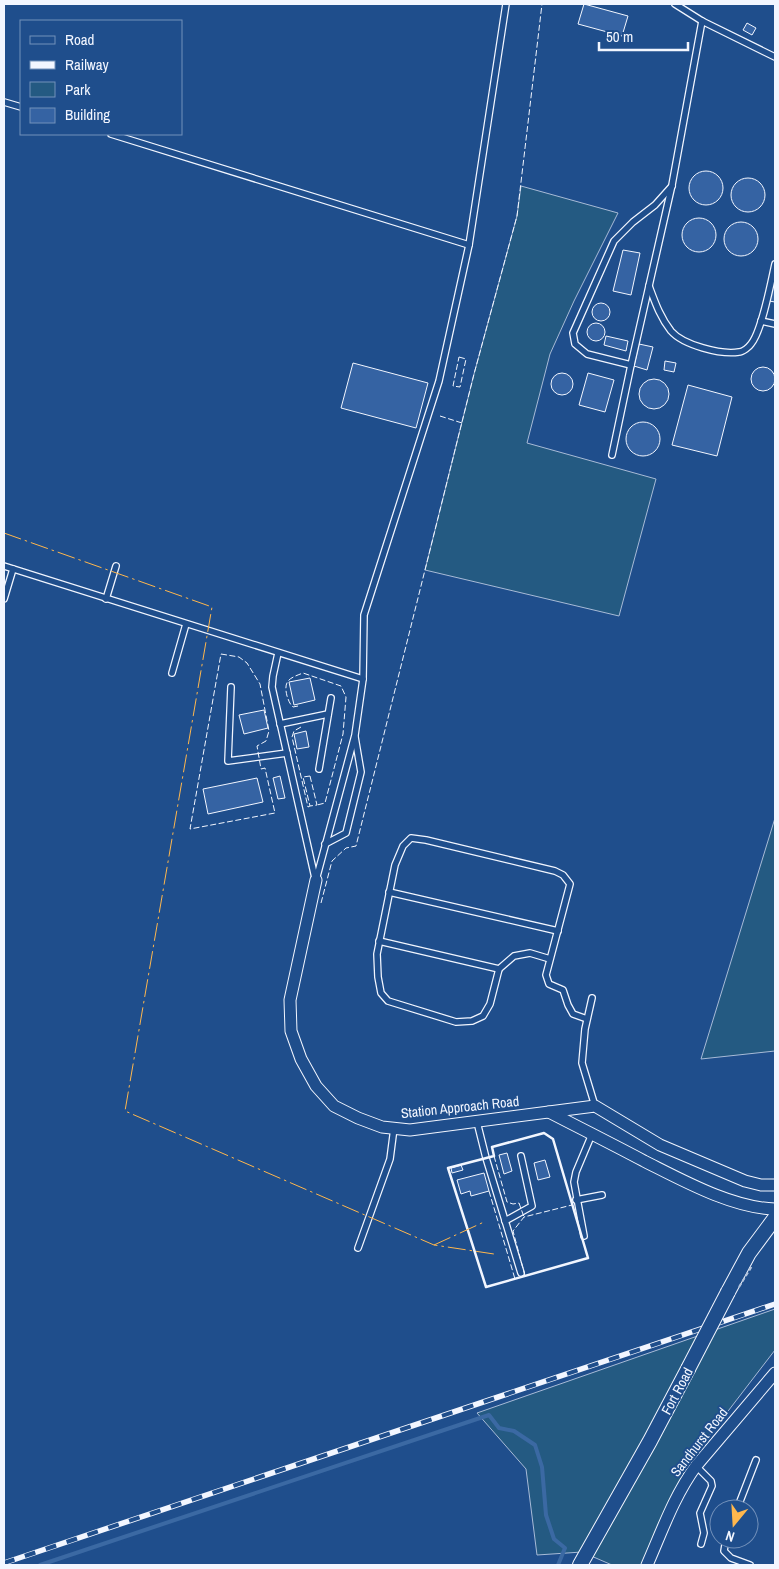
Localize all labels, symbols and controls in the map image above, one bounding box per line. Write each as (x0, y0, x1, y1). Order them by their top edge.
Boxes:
legend (20, 20, 182, 135)
scale bar (599, 20, 688, 52)
text: 50 m (606, 26, 633, 47)
text: Road (65, 29, 94, 50)
text: Railway (65, 54, 110, 75)
text: Park (65, 79, 91, 100)
text: Building (65, 104, 110, 125)
street label: Station Approach Road (400, 1092, 520, 1122)
street label: Fort Road (657, 1364, 697, 1418)
street label: Sandhurst Road (666, 1404, 732, 1480)
north arrow (709, 1499, 759, 1549)
text: N (723, 1527, 737, 1546)

